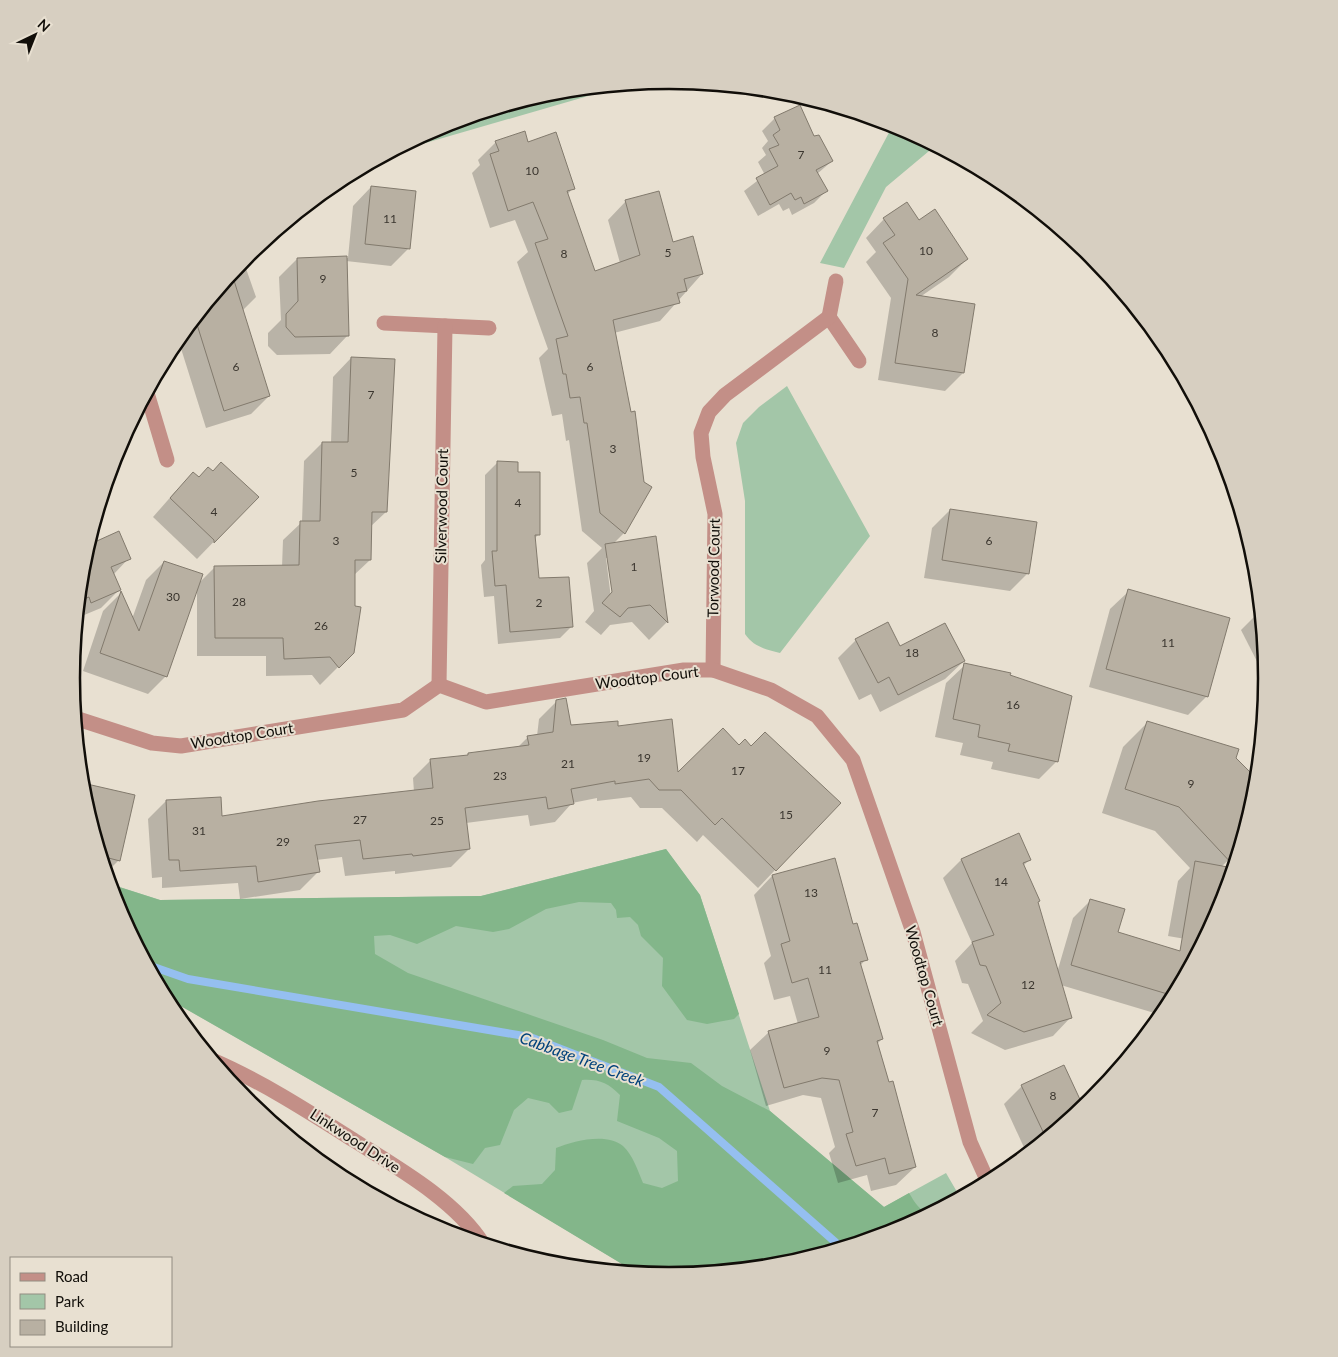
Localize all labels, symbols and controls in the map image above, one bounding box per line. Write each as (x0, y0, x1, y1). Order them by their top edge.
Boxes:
north arrow (10, 10, 60, 60)
text: N (34, 15, 54, 35)
house number: 7 (798, 147, 805, 162)
house number: 10 (525, 163, 539, 178)
house number: 11 (383, 211, 397, 226)
house number: 10 (919, 243, 933, 258)
house number: 5 (665, 245, 672, 260)
house number: 8 (561, 246, 568, 261)
house number: 9 (320, 271, 327, 286)
house number: 8 (932, 325, 939, 340)
house number: 6 (233, 359, 240, 374)
house number: 6 (587, 359, 594, 374)
house number: 7 (368, 387, 375, 402)
house number: 3 (610, 441, 617, 456)
street label: Silverwood Court (431, 448, 451, 563)
house number: 5 (351, 465, 358, 480)
house number: 4 (515, 495, 522, 510)
house number: 4 (211, 504, 218, 519)
street label: Torwood Court (703, 517, 723, 618)
house number: 3 (333, 533, 340, 548)
house number: 6 (986, 533, 993, 548)
house number: 1 (631, 559, 638, 574)
house number: 30 (166, 589, 180, 604)
house number: 28 (232, 594, 246, 609)
house number: 2 (536, 595, 543, 610)
house number: 26 (314, 618, 328, 633)
house number: 11 (1161, 635, 1175, 650)
house number: 18 (905, 645, 919, 660)
street label: Woodtop Court (594, 662, 700, 692)
house number: 16 (1006, 697, 1020, 712)
street label: Woodtop Court (189, 718, 295, 752)
house number: 19 (637, 750, 651, 765)
house number: 21 (561, 756, 575, 771)
house number: 17 (731, 763, 745, 778)
house number: 23 (493, 768, 507, 783)
house number: 9 (1188, 776, 1195, 791)
house number: 15 (779, 807, 793, 822)
house number: 27 (353, 812, 367, 827)
house number: 25 (430, 813, 444, 828)
house number: 31 (192, 823, 206, 838)
house number: 29 (276, 834, 290, 849)
house number: 14 (994, 874, 1008, 889)
house number: 13 (804, 885, 818, 900)
street label: Woodtop Court (902, 923, 948, 1029)
house number: 11 (818, 962, 832, 977)
house number: 12 (1021, 977, 1035, 992)
water label: Cabbage Tree Creek (517, 1027, 647, 1090)
house number: 9 (824, 1043, 831, 1058)
house number: 8 (1050, 1088, 1057, 1103)
street label: Linkwood Drive (307, 1104, 404, 1176)
house number: 7 (872, 1105, 879, 1120)
legend (10, 1257, 172, 1347)
text: Road (55, 1267, 88, 1285)
text: Park (55, 1292, 85, 1310)
text: Building (55, 1317, 108, 1335)

